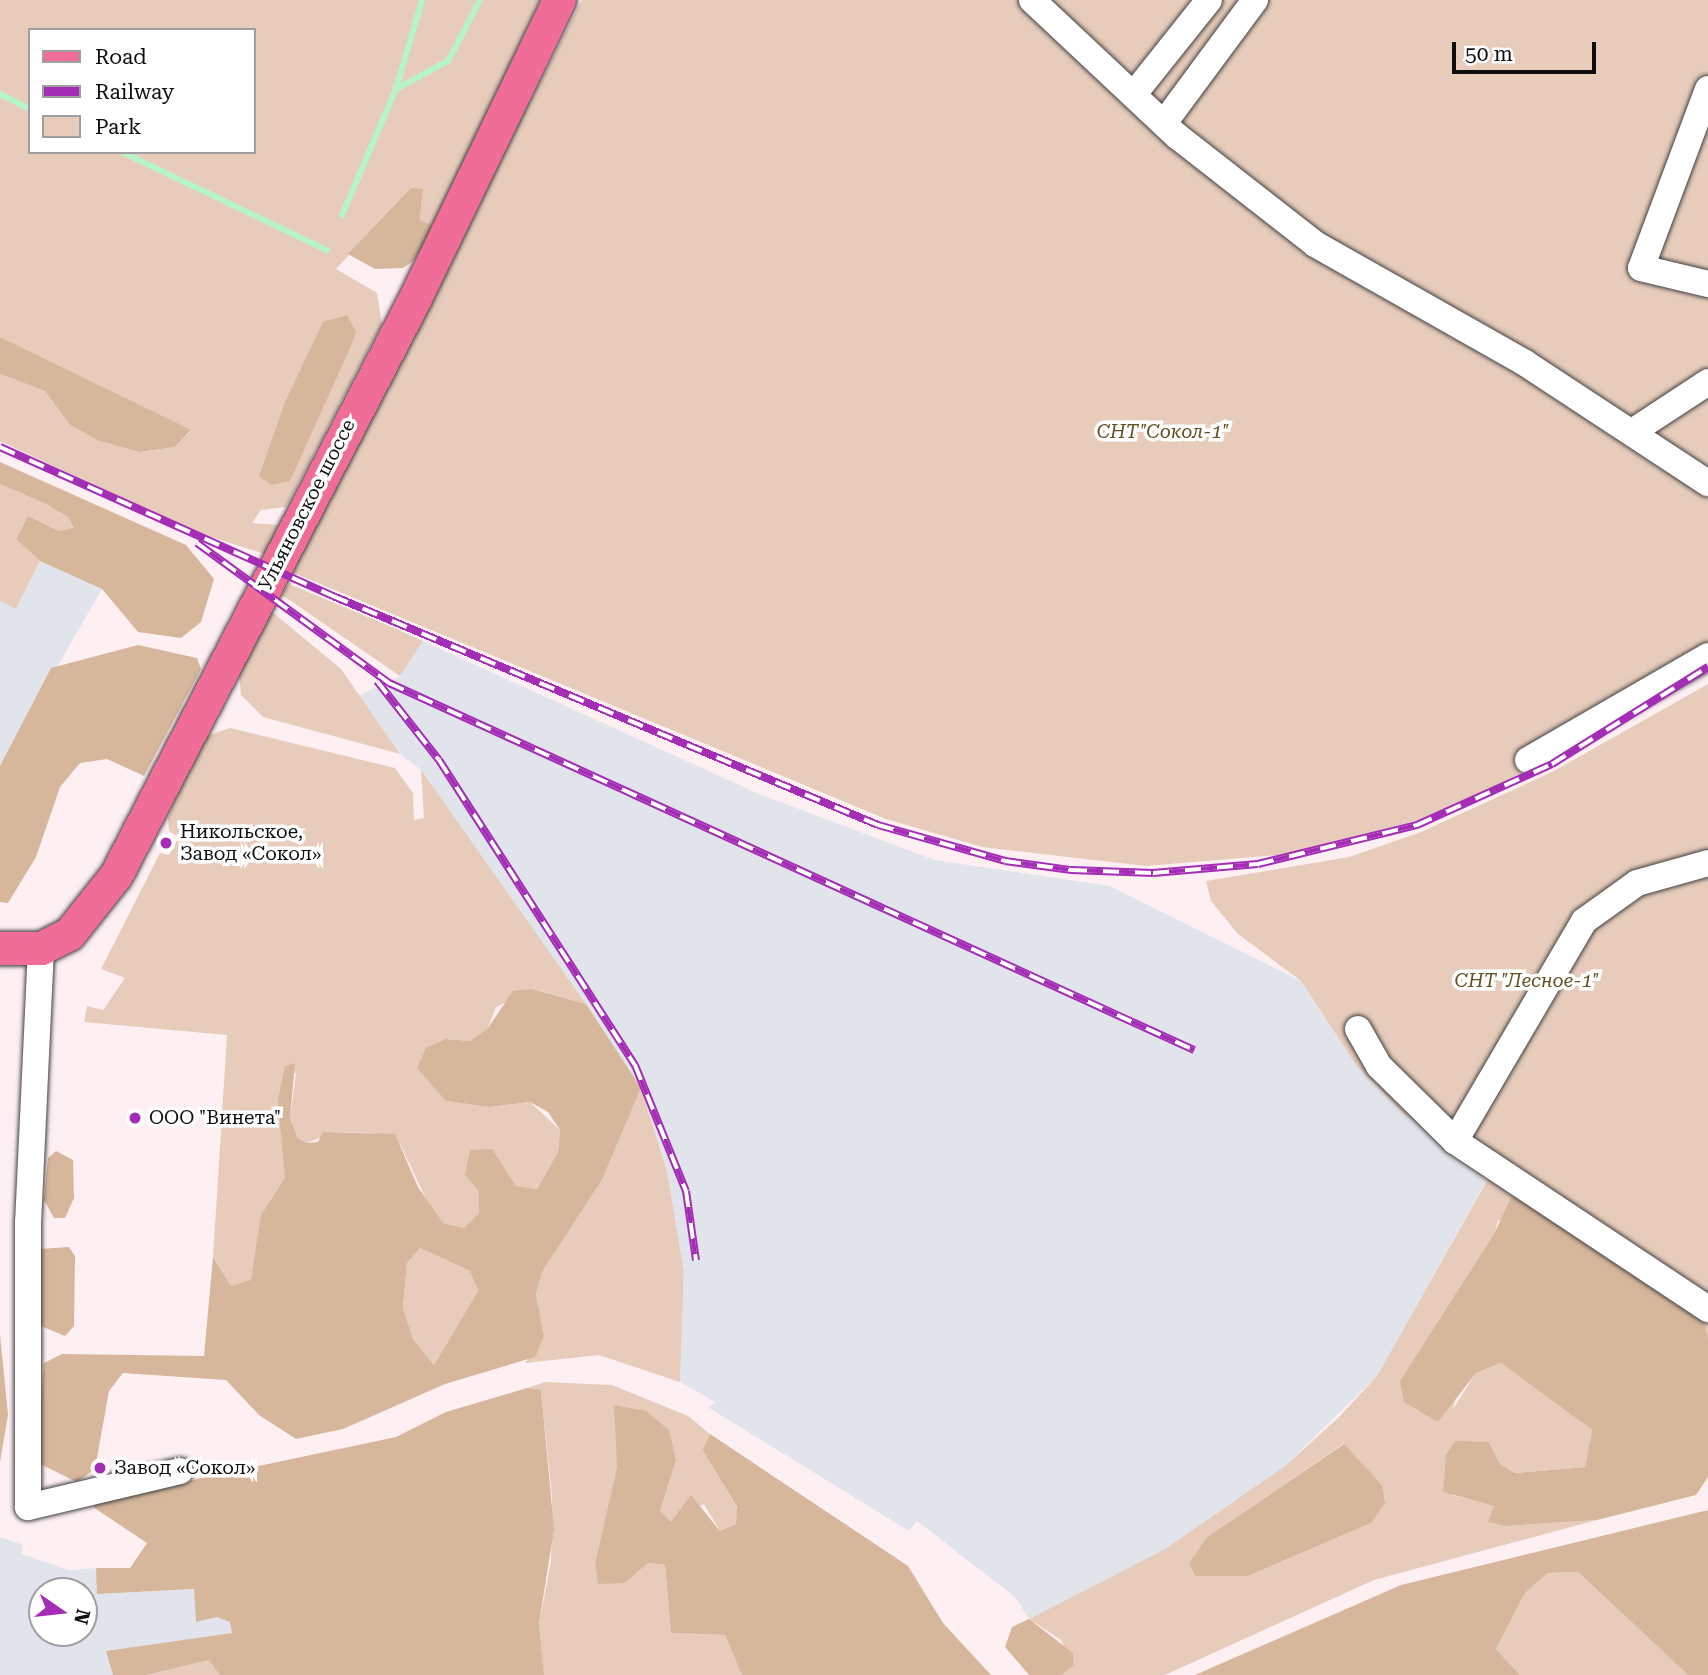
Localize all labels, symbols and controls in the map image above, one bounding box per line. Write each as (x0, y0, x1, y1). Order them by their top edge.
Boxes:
legend (28, 28, 256, 154)
scale bar (1456, 28, 1600, 72)
text: 50 m (1465, 42, 1513, 66)
text: Road (95, 45, 147, 69)
text: Railway (95, 80, 174, 104)
text: Park (95, 115, 141, 139)
street label: Ульяновское шоссе (254, 416, 360, 594)
park label: СНТ"Сокол-1" (1097, 421, 1229, 443)
place label: Никольское, Завод «Сокол» (180, 821, 321, 865)
marker: Никольское, Завод «Сокол» (158, 835, 174, 851)
park label: СНТ "Лесное-1" (1455, 970, 1599, 992)
place label: ООО "Винета" (149, 1107, 281, 1129)
marker: ООО "Винета" (127, 1110, 143, 1126)
place label: Завод «Сокол» (114, 1457, 255, 1479)
marker: Завод «Сокол» (92, 1460, 108, 1476)
north arrow (28, 1577, 98, 1647)
text: N (69, 1607, 95, 1627)

